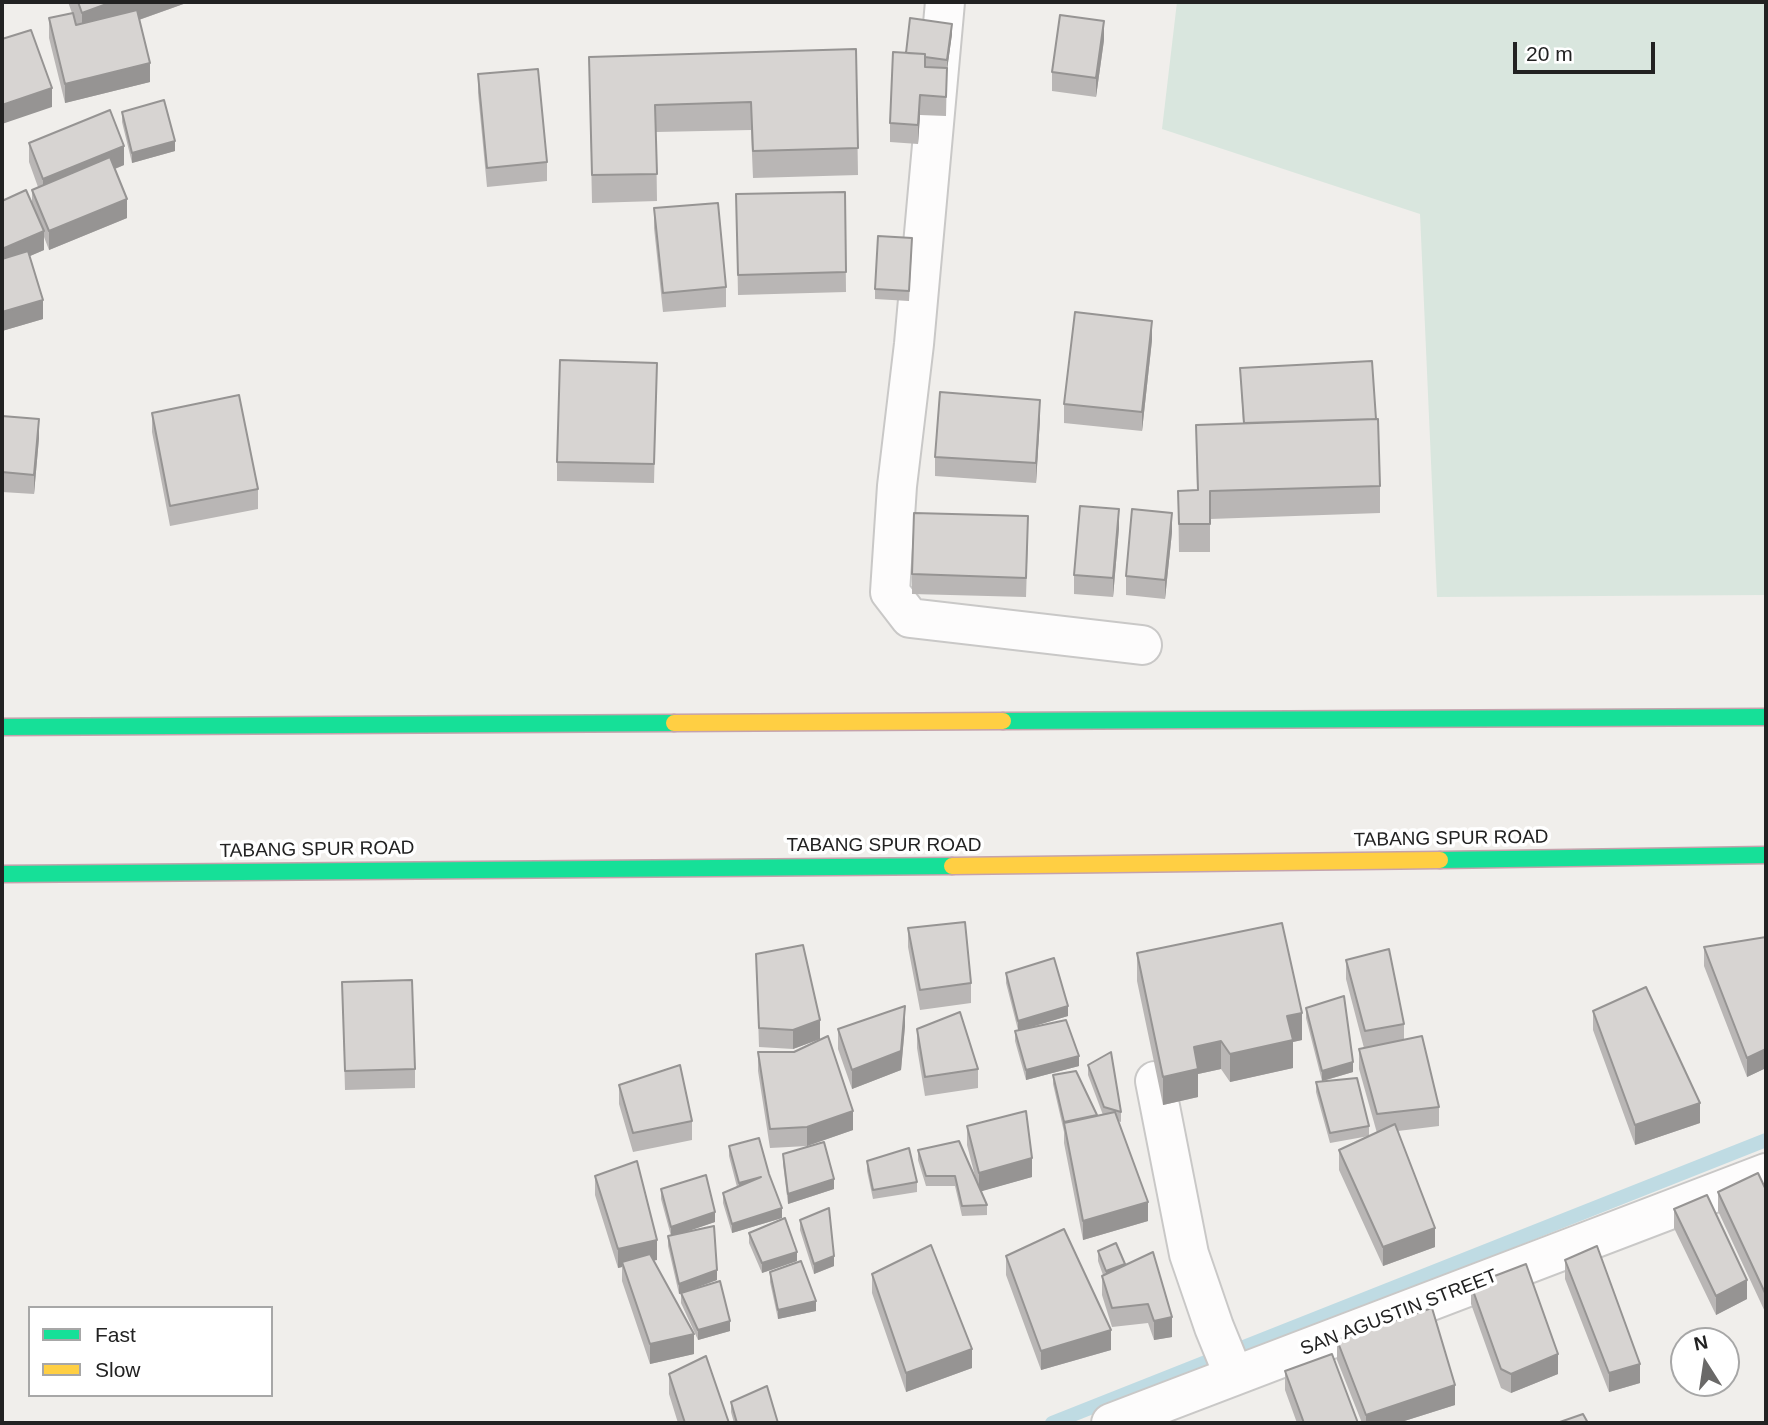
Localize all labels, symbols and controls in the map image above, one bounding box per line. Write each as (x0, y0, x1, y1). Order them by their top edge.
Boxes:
scale bar (1516, 28, 1658, 72)
text: 20 m (1526, 42, 1573, 65)
street label: TABANG SPUR ROAD (1353, 826, 1549, 852)
street label: TABANG SPUR ROAD (787, 835, 981, 857)
street label: TABANG SPUR ROAD (219, 837, 415, 863)
street label: SAN AGUSTIN STREET (1297, 1265, 1501, 1361)
legend (28, 1306, 273, 1397)
text: Fast (95, 1323, 136, 1346)
north arrow (1670, 1327, 1740, 1397)
text: N (1692, 1331, 1710, 1355)
text: Slow (95, 1358, 141, 1381)

